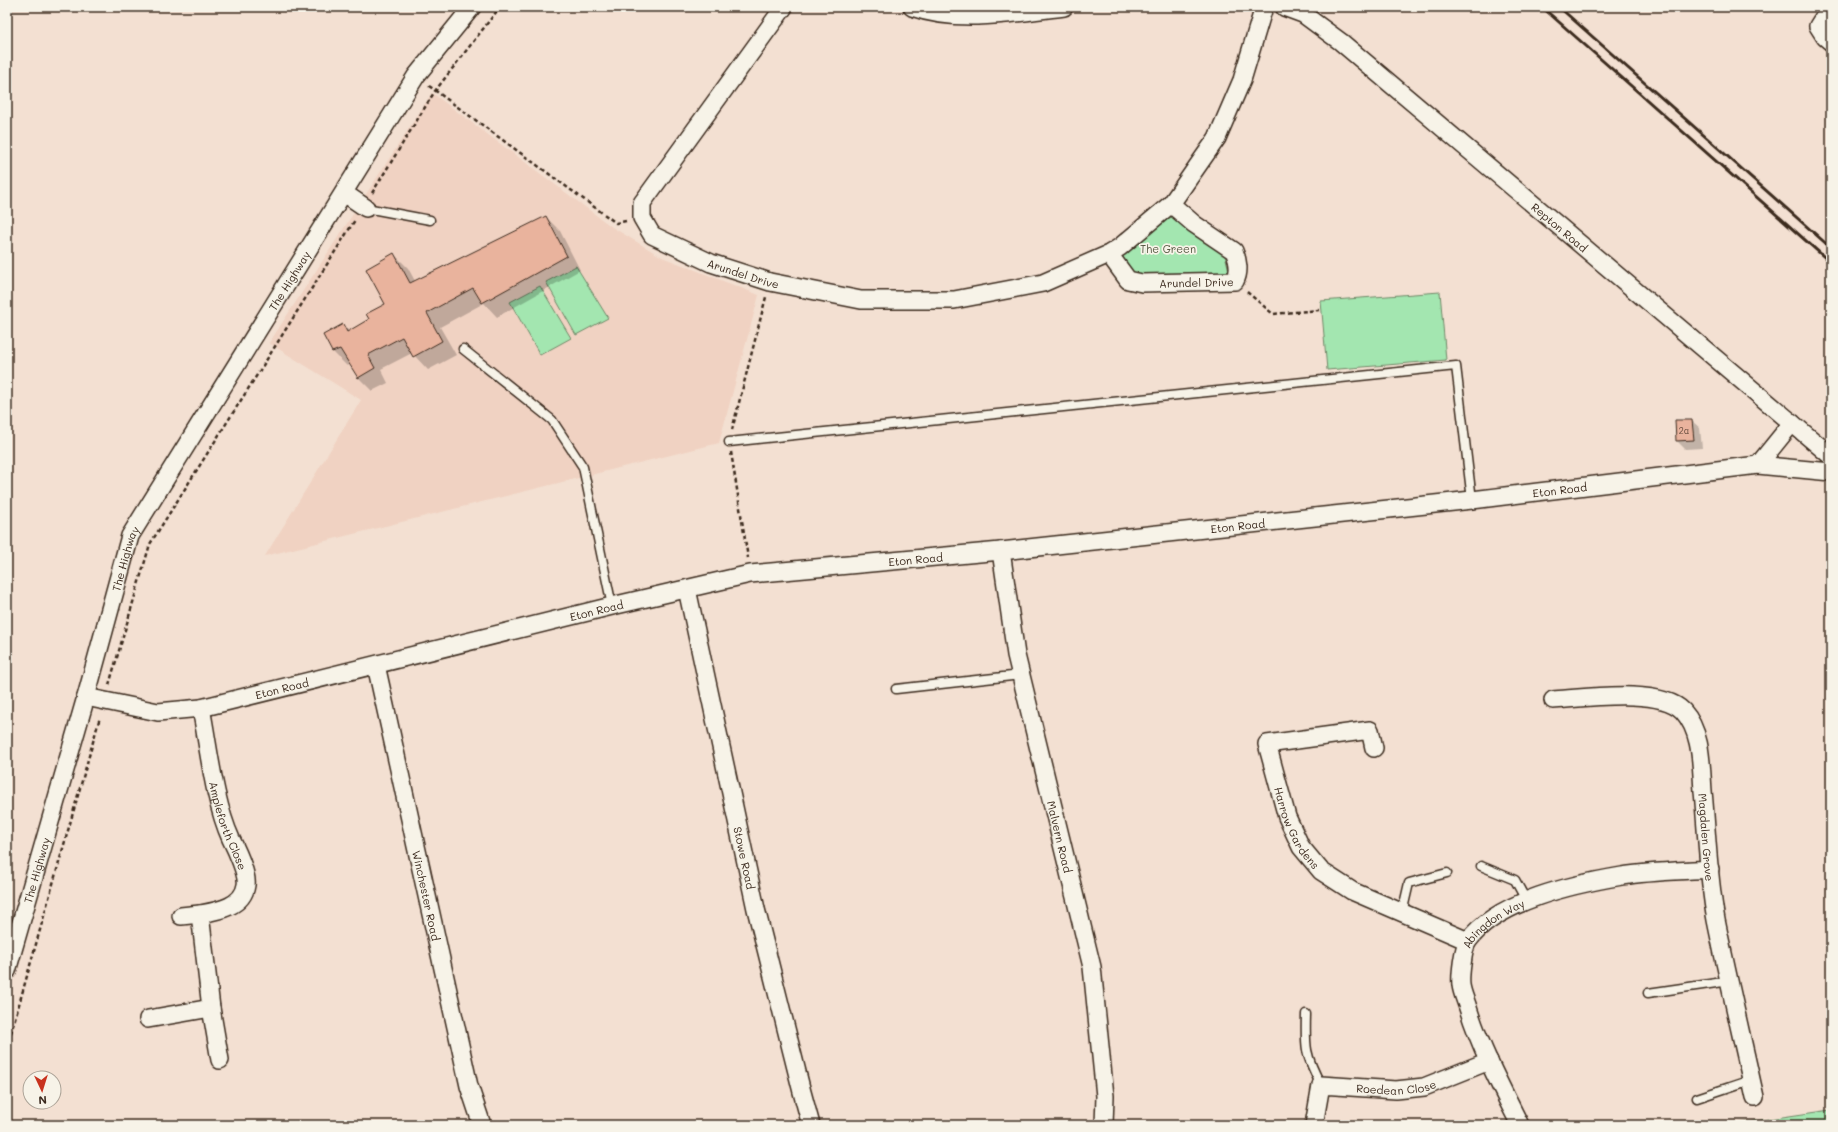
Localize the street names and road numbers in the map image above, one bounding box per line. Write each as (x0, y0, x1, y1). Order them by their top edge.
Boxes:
street label: Repton Road (1529, 199, 1591, 255)
street label: The Highway (265, 248, 313, 313)
street label: Arundel Drive (706, 255, 781, 291)
street label: Arundel Drive (1159, 274, 1234, 290)
street label: Eton Road (1532, 478, 1588, 500)
street label: Eton Road (1210, 515, 1266, 536)
street label: The Highway (108, 523, 142, 593)
street label: Eton Road (887, 549, 943, 569)
street label: Eton Road (568, 596, 625, 624)
street label: Eton Road (253, 674, 310, 702)
street label: Ampleforth Close (207, 780, 251, 872)
street label: Harrow Gardens (1272, 785, 1323, 872)
street label: Magdalen Grove (1696, 793, 1718, 882)
street label: Malvern Road (1044, 799, 1076, 874)
street label: Stowe Road (731, 825, 759, 891)
street label: The Highway (20, 835, 53, 905)
street label: Winchester Road (410, 849, 444, 942)
street label: Abingdon Way (1458, 895, 1527, 950)
street label: Roedean Close (1356, 1075, 1438, 1098)

